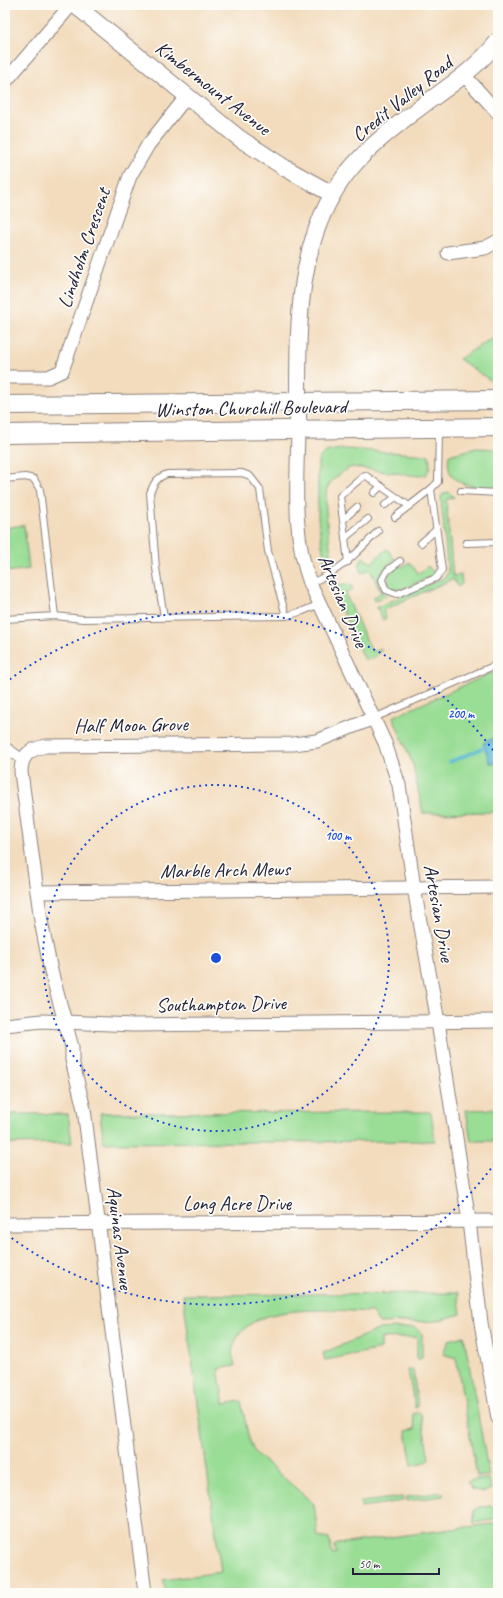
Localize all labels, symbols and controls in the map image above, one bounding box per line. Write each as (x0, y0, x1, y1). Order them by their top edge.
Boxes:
street label: Kimbermount Avenue (150, 35, 277, 142)
street label: Credit Valley Road (347, 49, 460, 147)
street label: Lindholm Crescent (52, 183, 117, 311)
street label: Winston Churchill Boulevard (155, 394, 350, 422)
street label: Artesian Drive (312, 551, 374, 653)
text: 200 m (448, 706, 475, 722)
street label: Half Moon Grove (74, 711, 190, 738)
text: 100 m (325, 828, 352, 844)
street label: Marble Arch Mews (160, 856, 292, 884)
street label: Artesian Drive (418, 862, 460, 965)
centre of rings (209, 951, 223, 965)
street label: Southampton Drive (156, 990, 288, 1018)
street label: Aquinas Avenue (101, 1185, 139, 1292)
street label: Long Acre Drive (183, 1191, 293, 1216)
scale bar (353, 1550, 439, 1576)
text: 50 m (359, 1556, 381, 1572)

